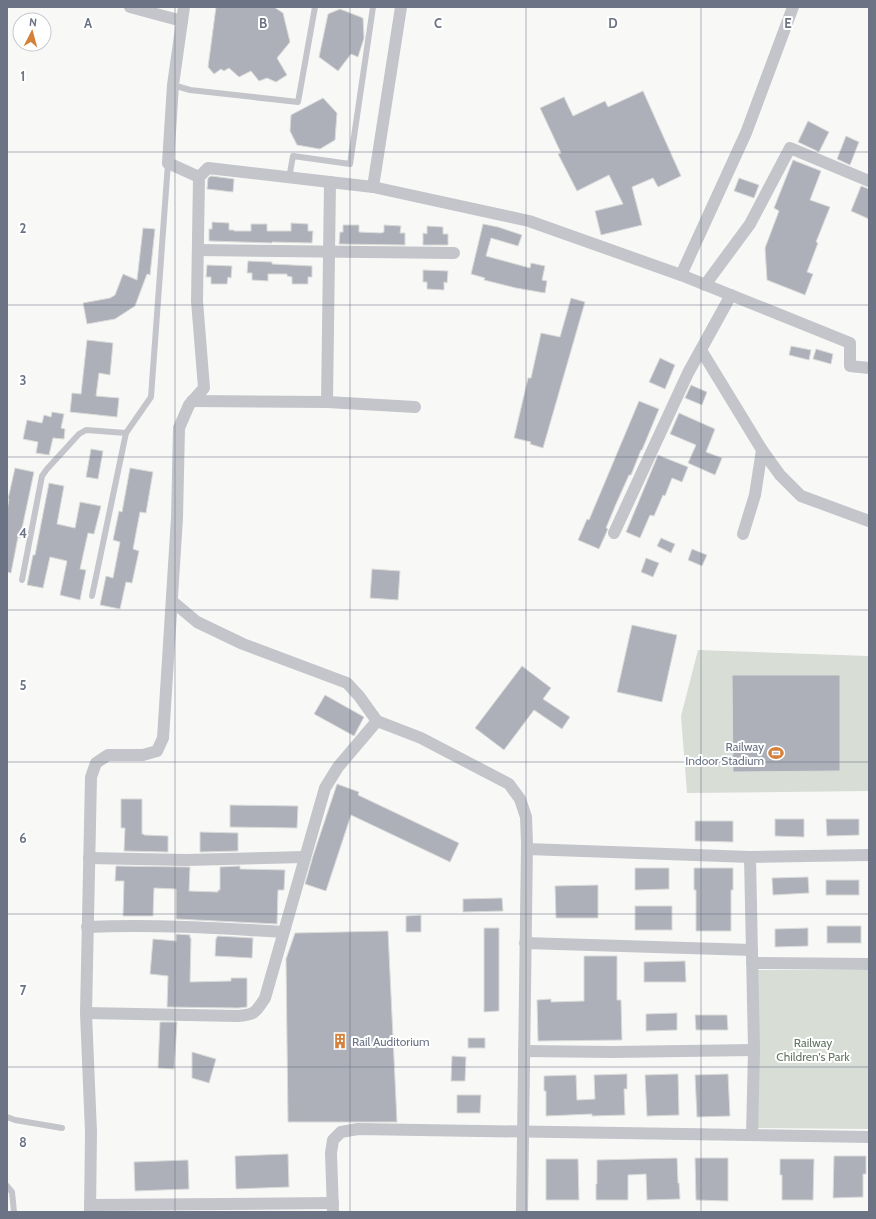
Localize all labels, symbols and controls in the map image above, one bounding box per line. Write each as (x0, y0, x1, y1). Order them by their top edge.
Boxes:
north arrow (12, 12, 52, 52)
text: N (28, 15, 38, 29)
text: A (84, 15, 93, 31)
text: B (259, 15, 267, 31)
text: C (434, 15, 442, 31)
text: D (608, 15, 618, 31)
text: E (784, 15, 792, 31)
text: 1 (21, 68, 25, 84)
text: 2 (20, 220, 27, 236)
text: 3 (19, 372, 27, 388)
text: 4 (19, 525, 27, 541)
text: 5 (20, 677, 27, 693)
place label: Railway Indoor Stadium (685, 739, 764, 768)
sports icon: Railway Indoor Stadium (767, 744, 785, 762)
text: 6 (19, 830, 27, 846)
text: 7 (20, 982, 27, 998)
building icon: Rail Auditorium (331, 1032, 349, 1050)
place label: Rail Auditorium (352, 1034, 430, 1049)
park label: Railway Children's Park (776, 1035, 850, 1064)
text: 8 (19, 1134, 27, 1150)

